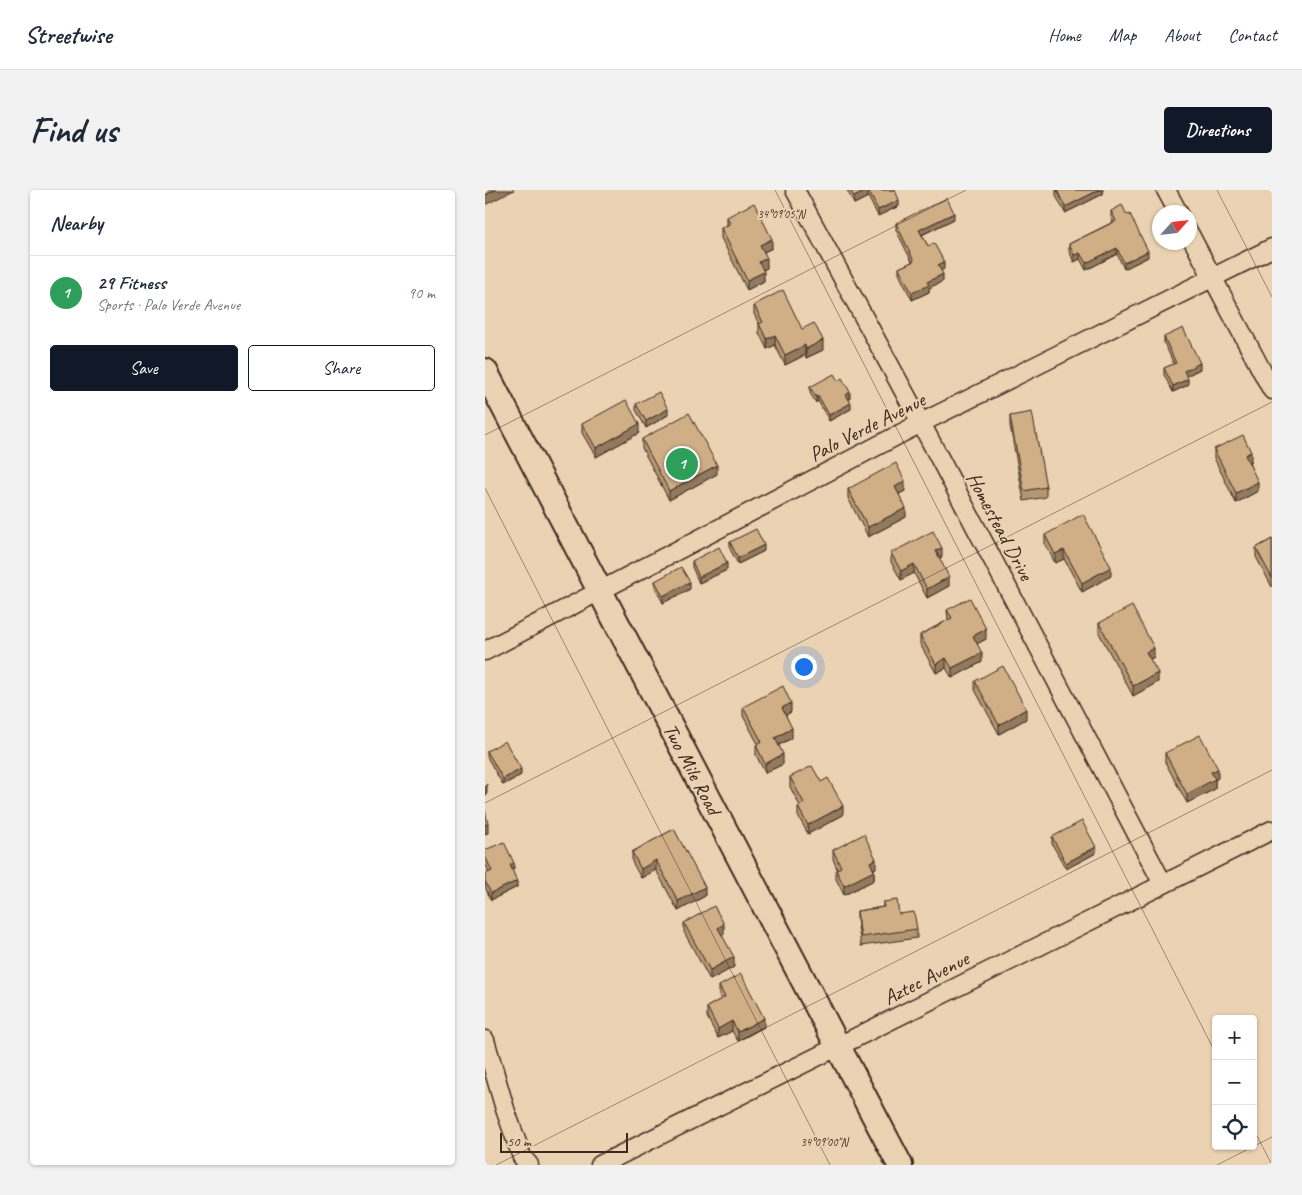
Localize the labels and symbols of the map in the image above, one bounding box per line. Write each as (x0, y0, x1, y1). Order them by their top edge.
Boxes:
north arrow (1152, 205, 1197, 250)
text: 34°09'05"N (757, 206, 806, 222)
street label: Palo Verde Avenue (805, 386, 931, 467)
pin: 1 (666, 445, 698, 483)
street label: Homestead Drive (961, 468, 1040, 586)
your location (791, 654, 817, 680)
street label: Two Mile Road (657, 719, 728, 822)
street label: Aztec Avenue (879, 944, 975, 1011)
scale bar (500, 1130, 627, 1153)
text: 34°09'00"N (800, 1134, 849, 1150)

